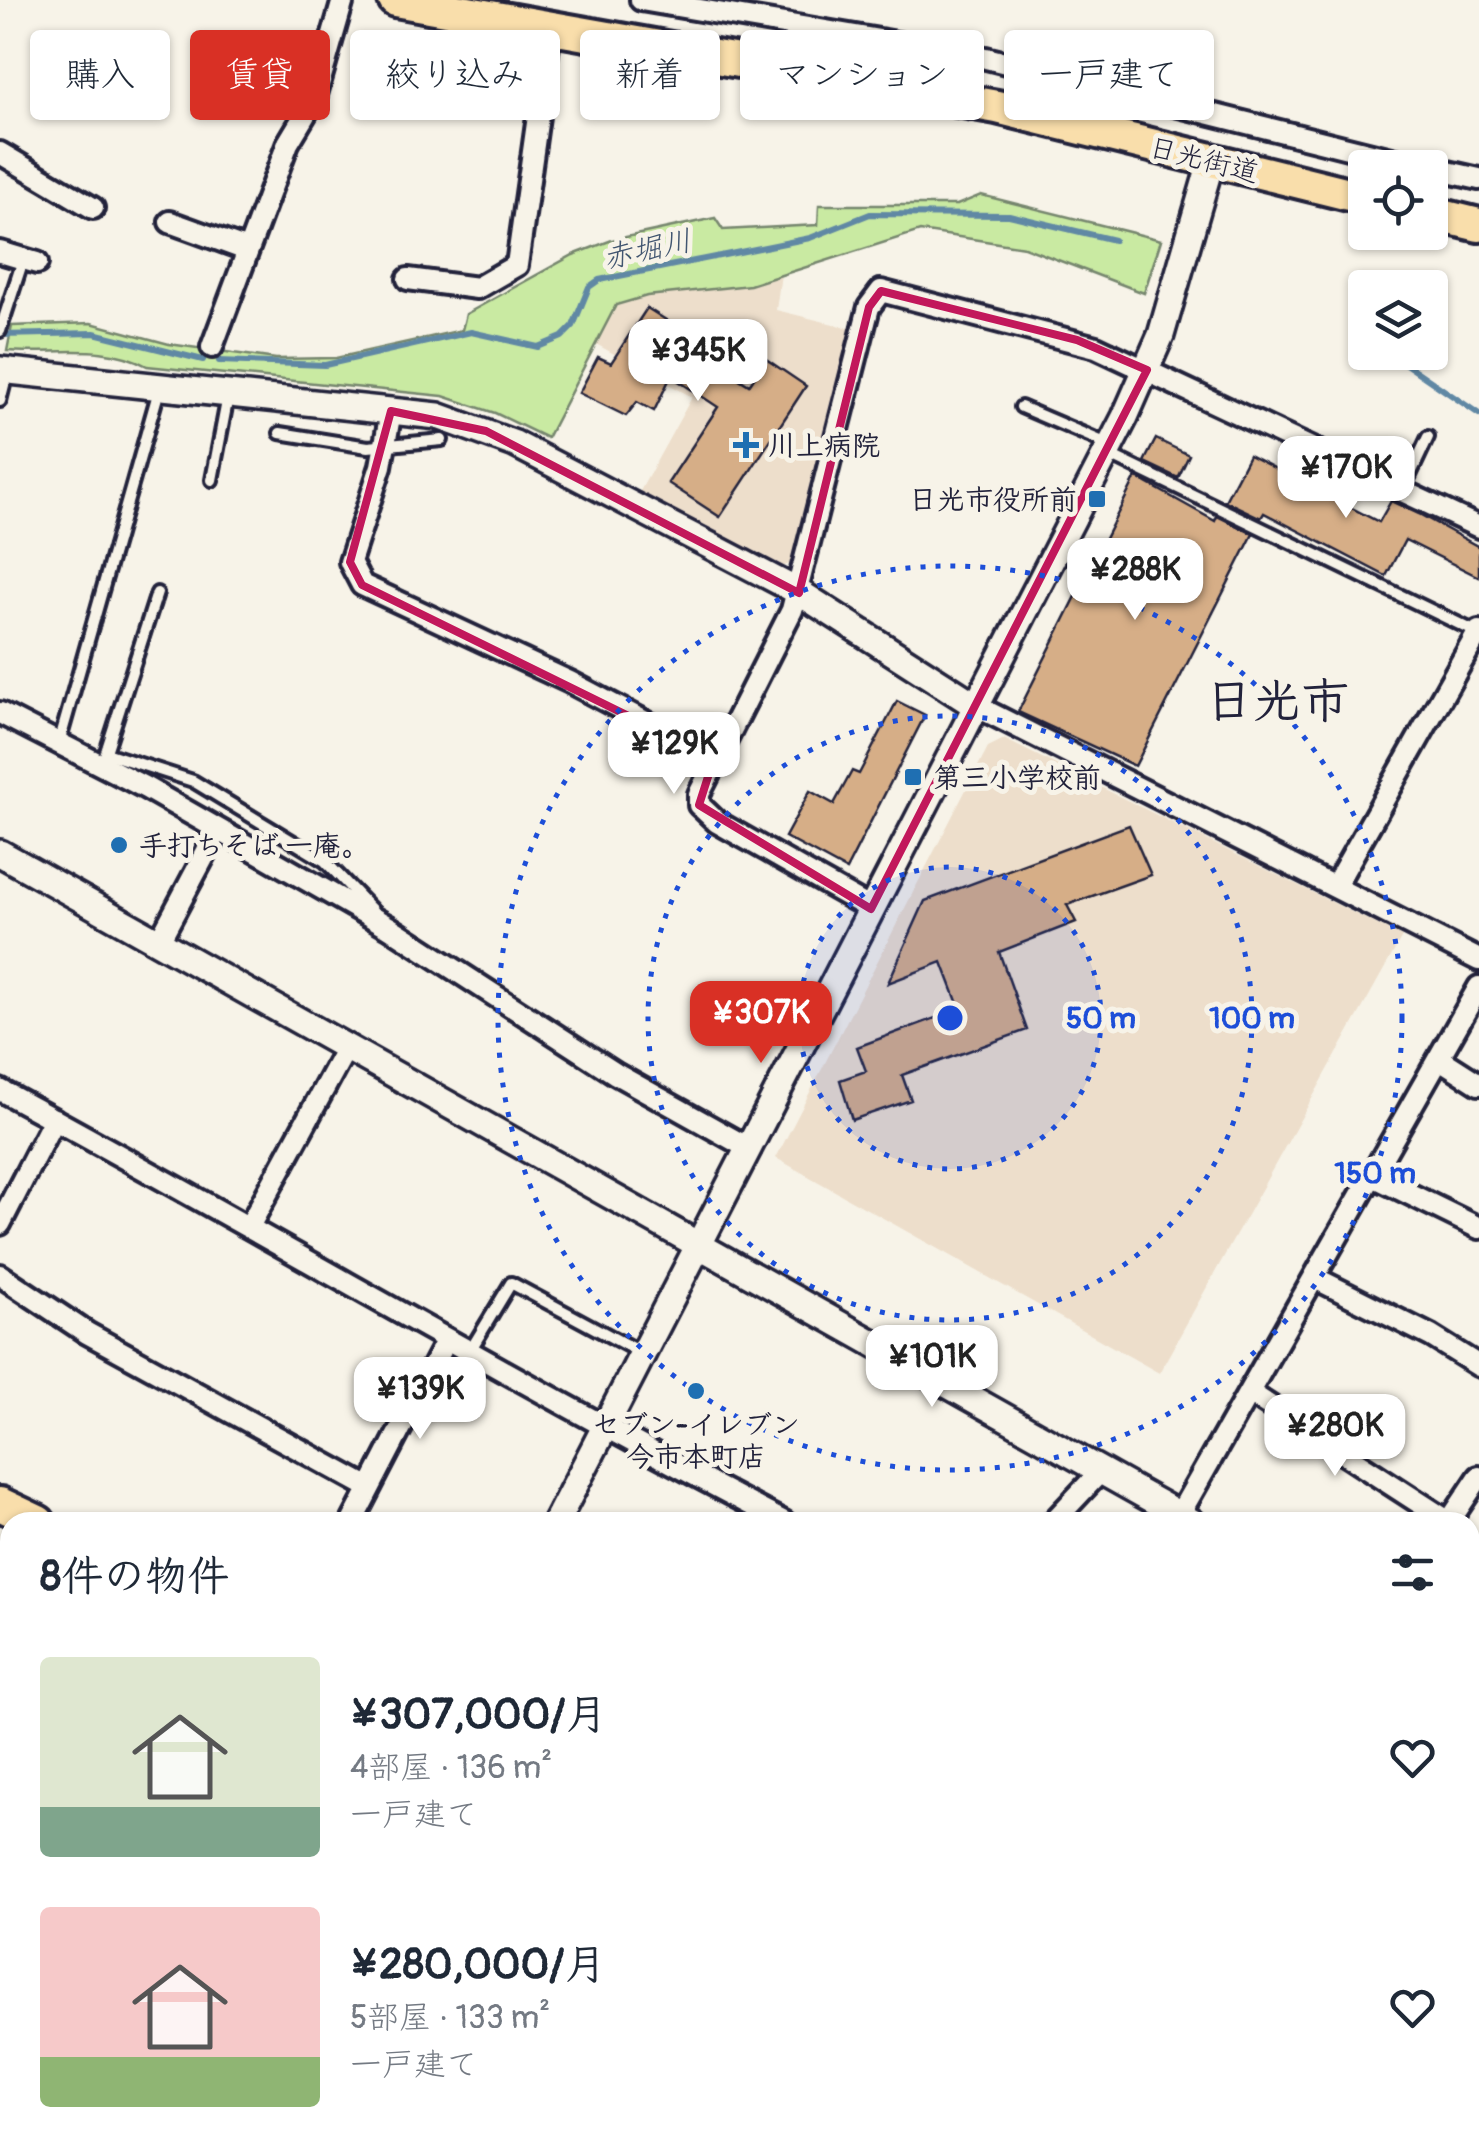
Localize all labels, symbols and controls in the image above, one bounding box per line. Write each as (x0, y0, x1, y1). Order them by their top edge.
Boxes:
chip: 購入 (30, 30, 170, 120)
chip: 賃貸 (190, 30, 330, 120)
chip: 絞り込み (350, 30, 560, 120)
chip: 新着 (580, 30, 720, 120)
chip: マンション (740, 30, 984, 120)
chip: 一戸建て (1004, 30, 1214, 120)
street label: 日光街道 (1145, 130, 1262, 191)
map controls (1348, 150, 1448, 370)
button: locate (1348, 150, 1448, 250)
water label: 赤堀川 (599, 222, 695, 277)
button: layers (1348, 270, 1448, 370)
pin: ¥345K (628, 319, 768, 404)
text: ¥345K (650, 331, 746, 371)
place label: 川上病院 (768, 429, 880, 464)
marker: 川上病院 (733, 432, 759, 458)
pin: ¥170K (1276, 436, 1416, 521)
text: ¥170K (1300, 448, 1392, 488)
place label: 日光市役所前 (909, 483, 1077, 518)
marker: 日光市役所前 (1086, 488, 1108, 510)
pin: ¥288K (1065, 538, 1205, 623)
text: ¥288K (1089, 550, 1181, 590)
district label: 日光市 (1205, 672, 1349, 732)
pin: ¥129K (604, 712, 744, 797)
text: ¥129K (630, 724, 718, 764)
place label: 第三小学校前 (933, 761, 1101, 796)
marker: 第三小学校前 (902, 766, 924, 788)
place label: 手打ちそば 一庵。 (139, 829, 369, 864)
marker: 手打ちそば 一庵。 (108, 834, 130, 856)
pin: ¥307K (691, 981, 831, 1066)
text: ¥307K (712, 993, 810, 1033)
centre of rings (932, 1000, 968, 1036)
text: 50 m (1066, 1000, 1136, 1037)
text: 100 m (1209, 1000, 1295, 1037)
text: 150 m (1334, 1155, 1416, 1192)
pin: ¥101K (862, 1325, 1002, 1410)
text: ¥101K (888, 1337, 976, 1377)
pin: ¥139K (350, 1357, 490, 1442)
text: ¥139K (376, 1369, 464, 1409)
marker: セブン-イレブン 今市本町店 (685, 1380, 707, 1402)
pin: ¥280K (1265, 1394, 1405, 1479)
text: ¥280K (1286, 1406, 1384, 1446)
place label: セブン-イレブン 今市本町店 (592, 1408, 800, 1475)
icon: filters (1385, 1545, 1440, 1600)
text: 8件の物件 (40, 1551, 229, 1603)
text: ¥307,000/月 (350, 1689, 607, 1741)
icon: home (120, 1697, 240, 1817)
icon: heart (1385, 1730, 1440, 1785)
text: 4部屋 · 136 m² (350, 1748, 552, 1788)
text: 一戸建て (350, 1795, 478, 1835)
text: ¥280,000/月 (350, 1939, 606, 1991)
icon: home (120, 1947, 240, 2067)
icon: heart (1385, 1980, 1440, 2035)
text: 5部屋 · 133 m² (350, 1998, 550, 2038)
text: 一戸建て (350, 2045, 478, 2085)

